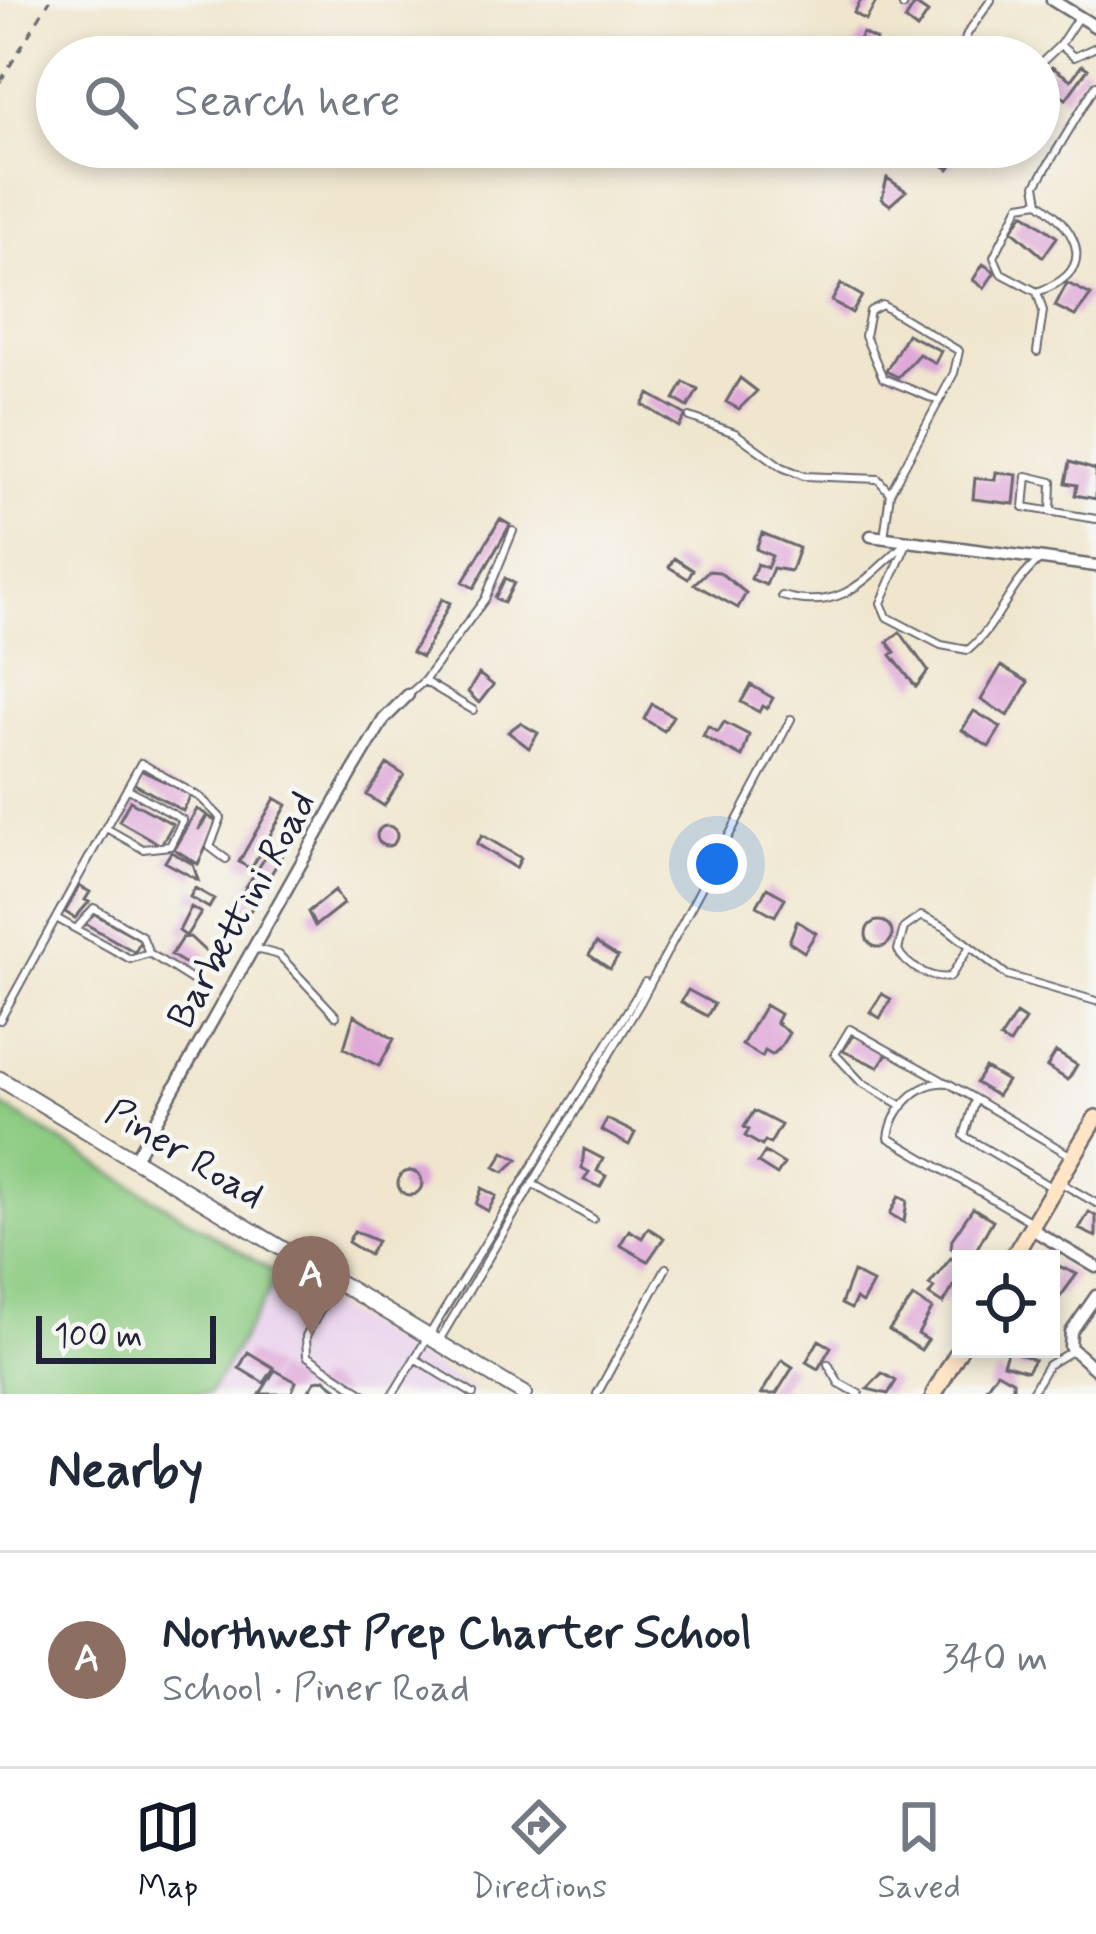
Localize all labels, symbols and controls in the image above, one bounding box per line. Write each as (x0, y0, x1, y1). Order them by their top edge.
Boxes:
search box (36, 36, 1060, 168)
icon: search (78, 69, 144, 135)
text: Search here (174, 73, 401, 132)
street label: Barbettini Road (157, 783, 329, 1039)
your location (687, 834, 747, 894)
street label: Piner Road (95, 1088, 273, 1222)
pin: A (272, 1236, 350, 1335)
map controls (952, 1250, 1060, 1358)
button: locate (952, 1250, 1060, 1358)
scale bar (36, 1310, 216, 1363)
text: 100 m (54, 1315, 143, 1359)
text: Nearby (48, 1439, 203, 1505)
text: Northwest Prep Charter School (162, 1605, 752, 1664)
text: A (74, 1634, 100, 1685)
text: 340 m (942, 1634, 1048, 1685)
text: School · Piner Road (162, 1664, 470, 1715)
tab: Map (135, 1794, 201, 1910)
tab: Directions (471, 1794, 607, 1910)
tab: Saved (877, 1794, 961, 1910)

